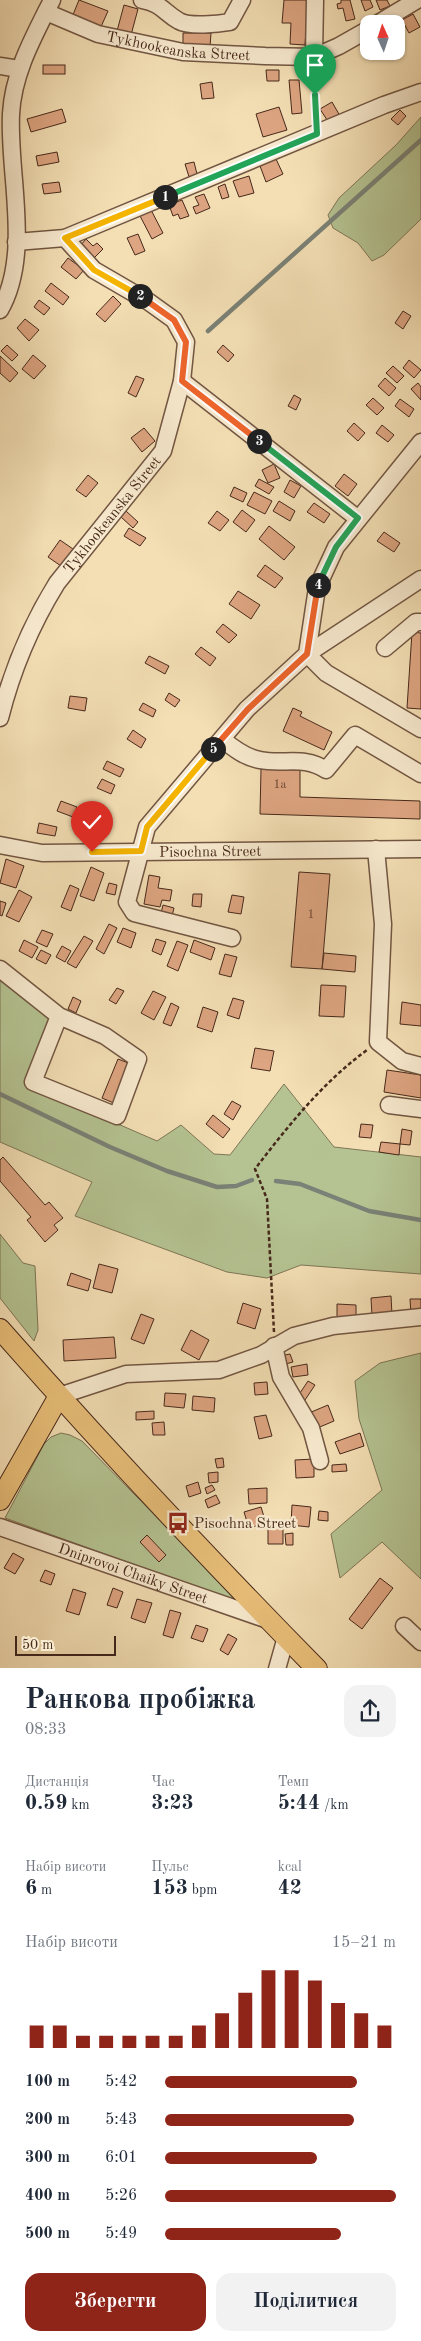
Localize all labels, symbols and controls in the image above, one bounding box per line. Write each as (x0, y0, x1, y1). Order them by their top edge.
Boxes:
north arrow (360, 15, 405, 60)
map controls (360, 15, 405, 60)
street label: Tykhookeanska Street (105, 30, 251, 64)
pin (294, 44, 336, 95)
icon: arrive (301, 51, 329, 79)
pin: 1 (152, 184, 178, 210)
text: 1 (161, 190, 170, 204)
pin: 2 (128, 284, 152, 308)
text: 2 (136, 289, 145, 303)
pin: 3 (246, 428, 272, 454)
text: 3 (255, 434, 264, 448)
street label: Tykhookeanska Street (62, 454, 165, 577)
pin: 4 (306, 572, 330, 598)
text: 4 (314, 578, 323, 592)
pin: 5 (200, 736, 226, 762)
text: 5 (209, 742, 218, 756)
house number: 1а (274, 779, 287, 791)
pin (71, 801, 113, 852)
icon: check (78, 808, 106, 836)
street label: Pisochna Street (159, 845, 262, 861)
house number: 1 (308, 909, 314, 921)
bus stop icon: Pisochna Street (165, 1510, 191, 1536)
place label: Pisochna Street (194, 1517, 296, 1532)
street label: Dniprovoi Chaiky Street (56, 1542, 209, 1607)
scale bar (15, 1634, 116, 1657)
text: 50 m (22, 1638, 53, 1652)
button: share (344, 1685, 396, 1737)
text: Ранкова пробіжка (25, 1687, 255, 1715)
text: 08:33 (25, 1722, 67, 1738)
text: Дистанція (25, 1775, 89, 1789)
text: Час (151, 1775, 175, 1789)
text: Темп (278, 1775, 309, 1789)
text: 0.59 (25, 1793, 67, 1814)
text: 3:23 (151, 1793, 194, 1814)
text: 5:44 (278, 1793, 320, 1814)
text: km (67, 1798, 90, 1812)
text: /km (320, 1798, 349, 1812)
text: Набір висоти (25, 1860, 106, 1874)
text: Пульс (151, 1860, 189, 1874)
text: kcal (278, 1860, 302, 1874)
text: 6 (25, 1878, 37, 1899)
text: 153 (151, 1878, 188, 1899)
text: 42 (278, 1878, 302, 1899)
text: m (37, 1883, 52, 1897)
text: bpm (188, 1883, 217, 1897)
text: Набір висоти (25, 1935, 118, 1951)
text: 15–21 m (332, 1935, 396, 1951)
text: 100 m (25, 2074, 70, 2090)
text: 5:42 (105, 2074, 137, 2090)
text: 200 m (25, 2112, 70, 2128)
text: 5:43 (105, 2112, 137, 2128)
text: 300 m (25, 2150, 70, 2166)
text: 6:01 (105, 2150, 137, 2166)
text: 400 m (25, 2188, 70, 2204)
text: 5:26 (105, 2188, 137, 2204)
text: 500 m (25, 2226, 70, 2242)
text: 5:49 (105, 2226, 137, 2242)
button: Зберегти (25, 2273, 206, 2331)
button: Поділитися (216, 2273, 396, 2331)

